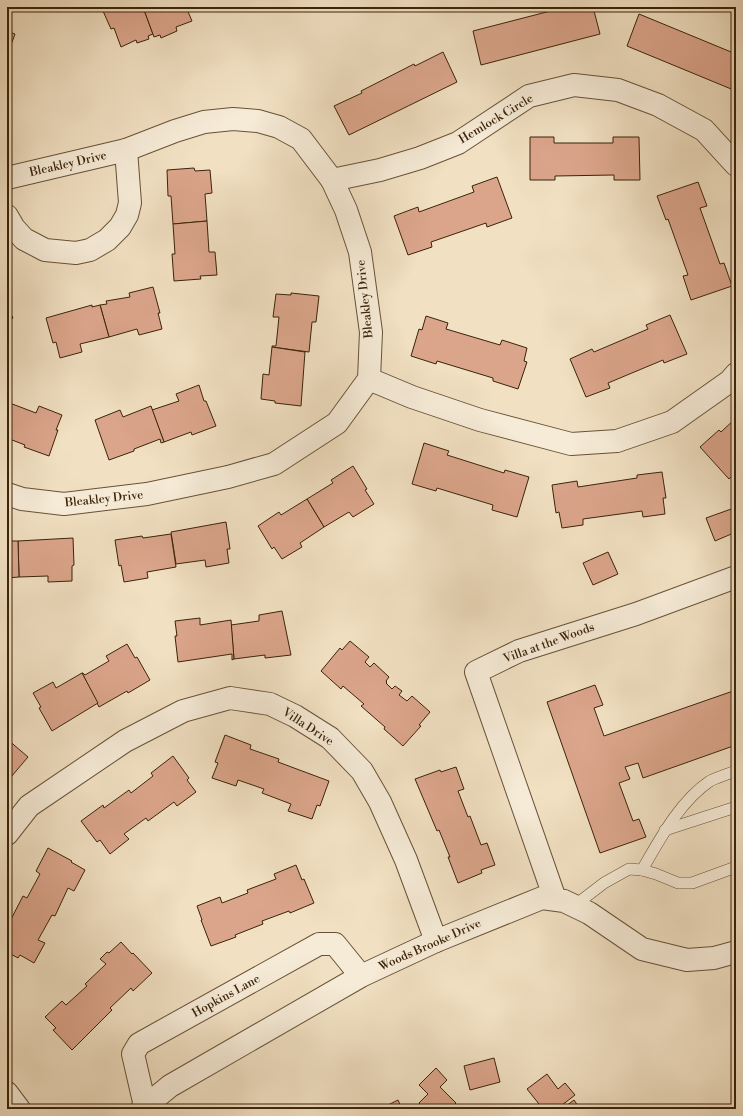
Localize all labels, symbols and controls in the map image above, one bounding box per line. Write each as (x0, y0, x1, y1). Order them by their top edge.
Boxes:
street label: Hemlock Circle (456, 91, 536, 147)
street label: Bleakley Drive (27, 148, 108, 180)
street label: Bleakley Drive (353, 259, 377, 340)
street label: Bleakley Drive (63, 487, 144, 511)
street label: Villa at the Woods (500, 620, 597, 667)
street label: Villa Drive (279, 704, 336, 749)
street label: Woods Brooke Drive (376, 916, 483, 975)
street label: Hopkins Lane (189, 971, 263, 1021)

